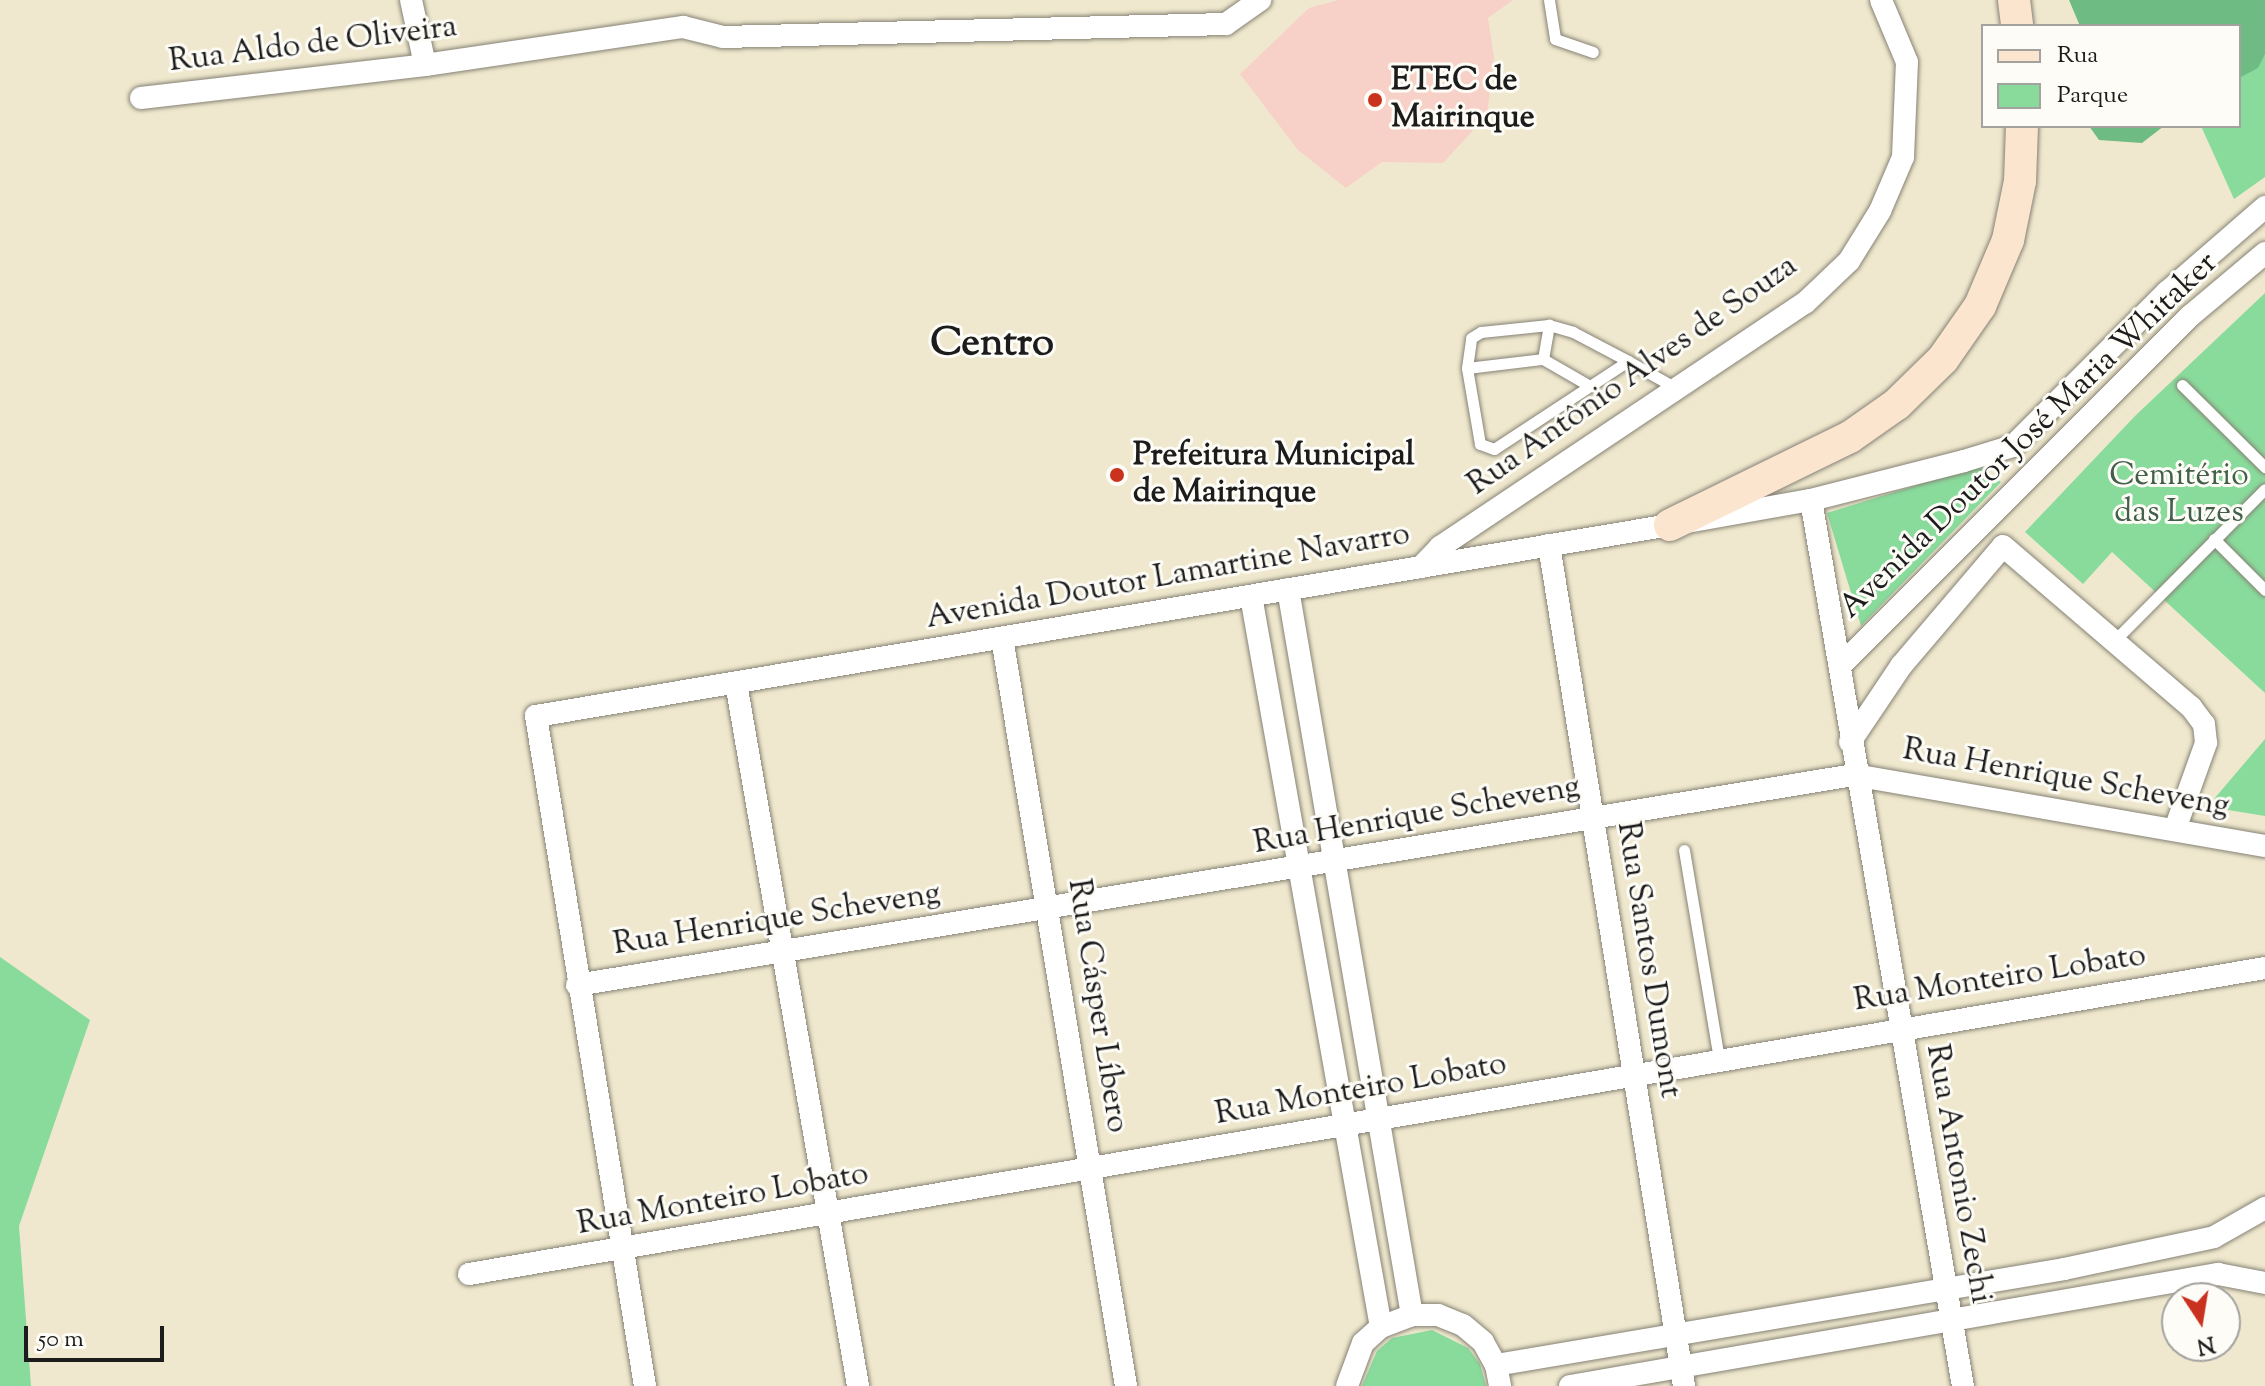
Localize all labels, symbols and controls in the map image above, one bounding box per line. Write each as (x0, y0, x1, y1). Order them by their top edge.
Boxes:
street label: Rua Aldo de Oliveira (167, 8, 459, 82)
legend (1981, 24, 2241, 128)
text: Rua (2057, 39, 2098, 73)
place label: ETEC de Mairinque (1391, 63, 1535, 138)
text: Parque (2057, 79, 2128, 113)
marker: ETEC de Mairinque (1366, 91, 1384, 109)
street label: Avenida Doutor José Maria Whitaker (1832, 245, 2226, 627)
street label: Rua Antônio Alves de Souza (1461, 247, 1805, 505)
district label: Centro (930, 321, 1054, 369)
place label: Prefeitura Municipal de Mairinque (1133, 438, 1415, 513)
park label: Cemitério das Luzes (2109, 458, 2249, 533)
marker: Prefeitura Municipal de Mairinque (1108, 466, 1126, 484)
street label: Avenida Doutor Lamartine Navarro (923, 516, 1413, 638)
street label: Rua Henrique Scheveng (1900, 731, 2232, 827)
street label: Rua Henrique Scheveng (1251, 768, 1583, 864)
street label: Rua Santos Dumont (1607, 819, 1689, 1101)
street label: Rua Henrique Scheveng (611, 875, 943, 965)
street label: Rua Cásper Líbero (1058, 876, 1136, 1136)
street label: Rua Monteiro Lobato (1851, 937, 2149, 1021)
street label: Rua Antonio Zechi (1916, 1041, 2000, 1307)
street label: Rua Monteiro Lobato (1212, 1045, 1510, 1135)
street label: Rua Monteiro Lobato (574, 1155, 872, 1245)
north arrow (2161, 1282, 2241, 1362)
scale bar (28, 1310, 168, 1360)
text: 50 m (38, 1323, 84, 1357)
text: N (2194, 1326, 2217, 1361)

